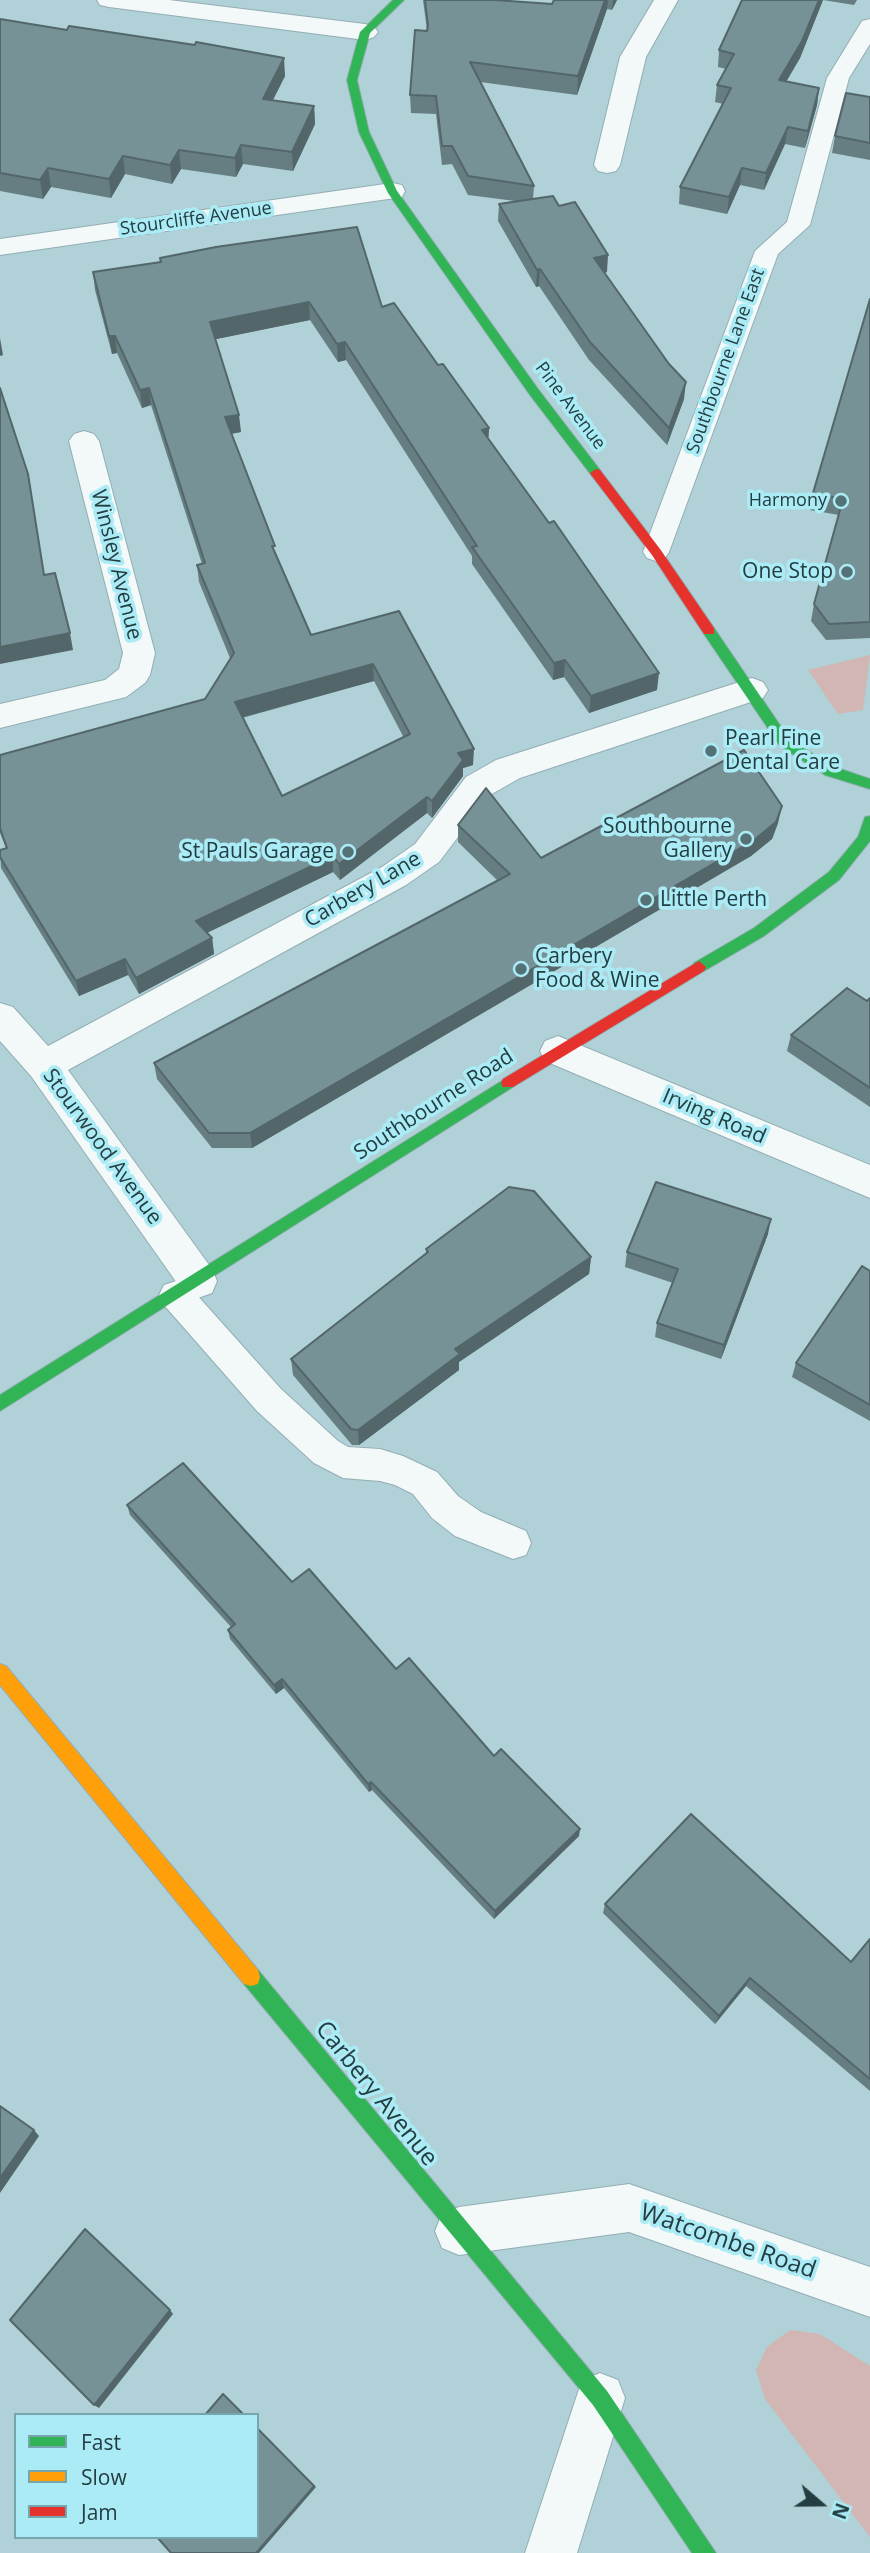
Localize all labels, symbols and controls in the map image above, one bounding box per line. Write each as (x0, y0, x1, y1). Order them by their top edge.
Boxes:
street label: Stourcliffe Avenue (119, 198, 273, 240)
street label: Southbourne Lane East (682, 265, 770, 457)
street label: Pine Avenue (530, 358, 610, 454)
street label: Winsley Avenue (85, 487, 147, 643)
place label: Harmony (749, 490, 827, 512)
marker: Harmony (833, 493, 849, 509)
place label: One Stop (742, 559, 833, 585)
marker: One Stop (839, 564, 855, 580)
place label: Pearl Fine Dental Care (725, 726, 840, 776)
marker: Pearl Fine Dental Care (703, 743, 719, 759)
place label: Southbourne Gallery (603, 814, 732, 864)
marker: Southbourne Gallery (738, 831, 754, 847)
place label: St Pauls Garage (181, 839, 334, 865)
marker: St Pauls Garage (340, 844, 356, 860)
street label: Carbery Lane (300, 847, 426, 933)
place label: Little Perth (660, 887, 767, 913)
marker: Little Perth (638, 892, 654, 908)
place label: Carbery Food & Wine (535, 944, 660, 994)
marker: Carbery Food & Wine (513, 961, 529, 977)
street label: Southbourne Road (350, 1044, 518, 1166)
street label: Stourwood Avenue (37, 1064, 167, 1230)
street label: Irving Road (658, 1084, 770, 1150)
street label: Carbery Avenue (309, 2016, 443, 2172)
street label: Watcombe Road (636, 2198, 820, 2286)
legend (14, 2413, 259, 2539)
text: Fast (81, 2428, 121, 2456)
text: Slow (81, 2463, 127, 2491)
north arrow (786, 2469, 856, 2539)
text: Jam (81, 2498, 118, 2526)
text: N (826, 2499, 856, 2523)

